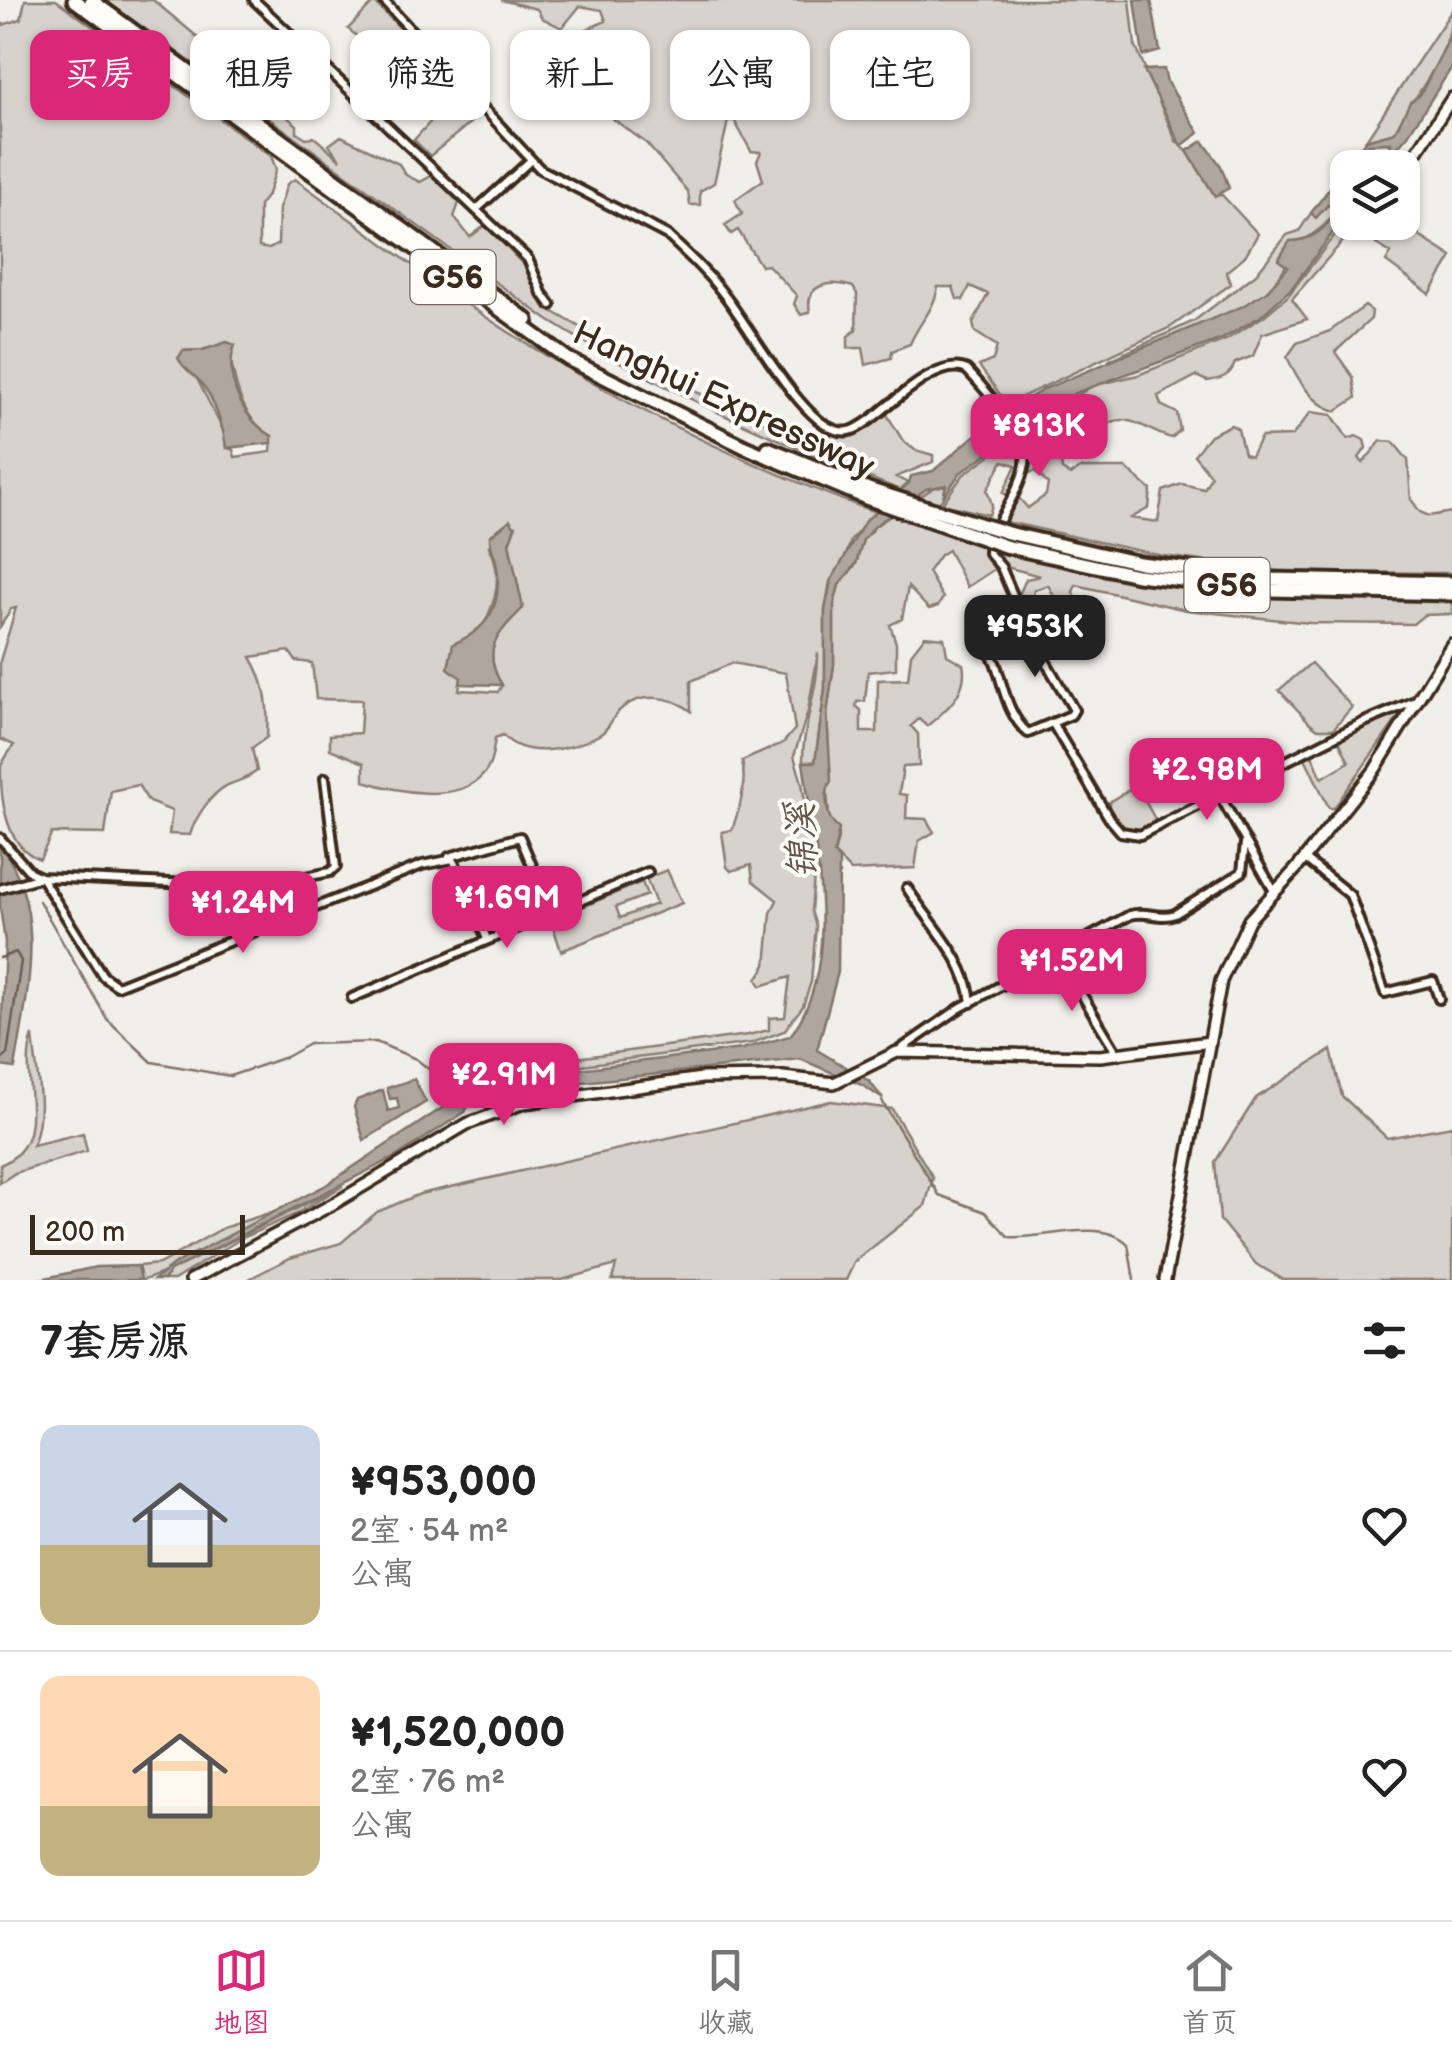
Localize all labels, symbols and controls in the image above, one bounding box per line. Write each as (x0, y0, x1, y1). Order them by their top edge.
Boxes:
chip: 买房 (30, 30, 170, 120)
chip: 租房 (190, 30, 330, 120)
chip: 筛选 (350, 30, 490, 120)
chip: 新上 (510, 30, 650, 120)
chip: 公寓 (670, 30, 810, 120)
chip: 住宅 (830, 30, 970, 120)
map controls (1330, 150, 1420, 240)
button: layers (1330, 150, 1420, 240)
road number: G56 (410, 250, 496, 304)
street label: Hanghui Expressway (566, 312, 881, 489)
pin: ¥813K (969, 394, 1109, 479)
text: ¥813K (993, 407, 1085, 446)
road number: G56 (1184, 558, 1270, 612)
pin: ¥953K (965, 595, 1105, 680)
text: ¥953K (986, 608, 1084, 647)
pin: ¥2.98M (1126, 738, 1288, 823)
text: ¥2.98M (1151, 751, 1263, 790)
water label: 锦溪 (778, 800, 827, 880)
pin: ¥1.69M (426, 866, 588, 951)
pin: ¥1.24M (162, 871, 324, 956)
text: ¥1.69M (454, 879, 560, 918)
text: ¥1.24M (191, 884, 295, 923)
pin: ¥1.52M (991, 929, 1153, 1014)
text: ¥1.52M (1019, 942, 1125, 981)
pin: ¥2.91M (423, 1043, 585, 1128)
text: ¥2.91M (451, 1056, 557, 1095)
scale bar (30, 1210, 245, 1254)
text: 200 m (45, 1216, 125, 1249)
icon: filters (1357, 1313, 1412, 1368)
text: 7套房源 (40, 1317, 189, 1368)
text: ¥953,000 (350, 1457, 537, 1508)
icon: home (120, 1465, 240, 1585)
icon: heart (1357, 1498, 1412, 1553)
text: 2室 · 54 m² (350, 1512, 509, 1551)
text: 公寓 (350, 1555, 414, 1594)
text: ¥1,520,000 (350, 1708, 565, 1759)
icon: home (120, 1716, 240, 1836)
icon: heart (1357, 1749, 1412, 1804)
text: 2室 · 76 m² (350, 1763, 505, 1802)
text: 公寓 (350, 1806, 414, 1845)
tab: 地图 (214, 1943, 270, 2040)
tab: 收藏 (698, 1943, 754, 2040)
tab: 首页 (1182, 1943, 1238, 2040)

